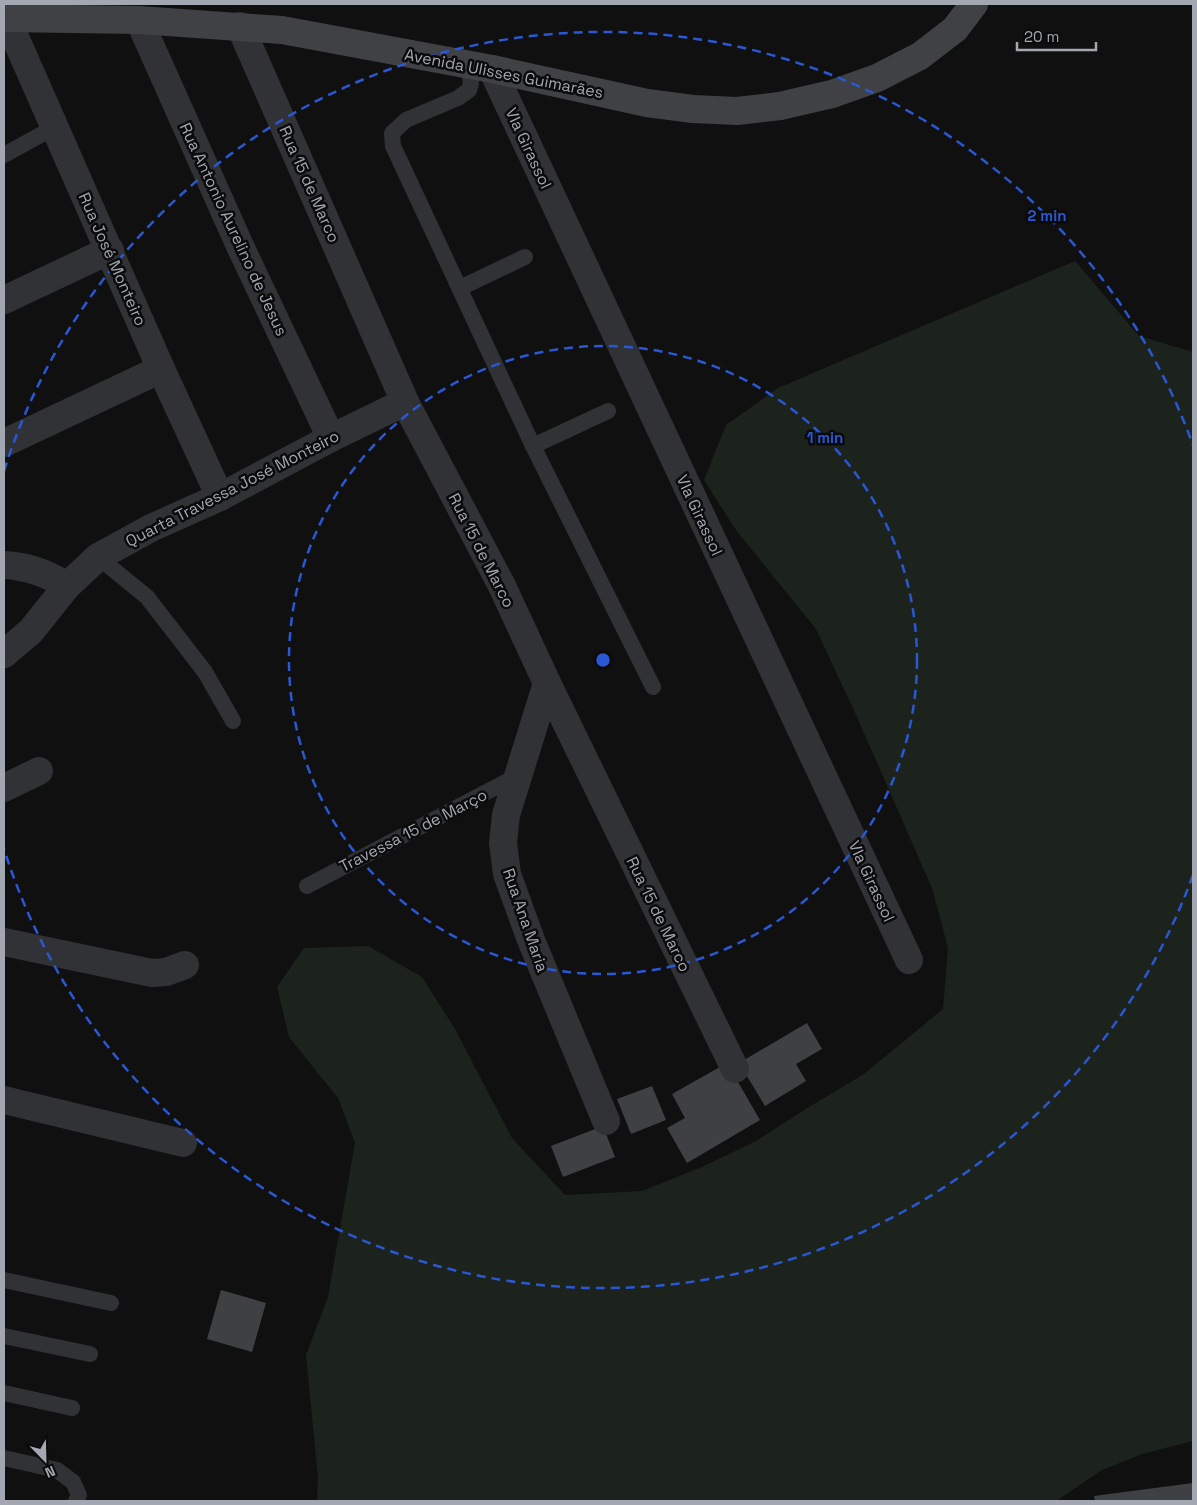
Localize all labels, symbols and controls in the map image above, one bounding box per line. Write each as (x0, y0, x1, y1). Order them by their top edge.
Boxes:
scale bar (1017, 20, 1096, 52)
text: 20 m (1024, 27, 1059, 46)
street label: Avenida Ulisses Guimarães (403, 44, 605, 103)
street label: VIa Girassol (501, 104, 556, 192)
street label: Rua Antonio Aurelino de Jesus (175, 119, 292, 339)
street label: Rua 15 de Marco (274, 123, 345, 246)
street label: Rua José Monteiro (74, 189, 151, 329)
text: 2 min (1028, 206, 1066, 225)
street label: Quarta Travessa José Monteiro (122, 425, 343, 552)
text: 1 min (807, 428, 843, 447)
street label: VIa Girassol (672, 471, 727, 559)
street label: Rua 15 de Marco (444, 489, 519, 611)
centre of rings (594, 651, 612, 669)
street label: Travessa 15 de Março (336, 784, 491, 877)
street label: VIa Girassol (844, 837, 899, 925)
street label: Rua 15 de Marco (622, 853, 696, 975)
street label: Rua Ana Maria (498, 866, 553, 975)
north arrow (20, 1435, 70, 1485)
text: N (42, 1462, 58, 1482)

